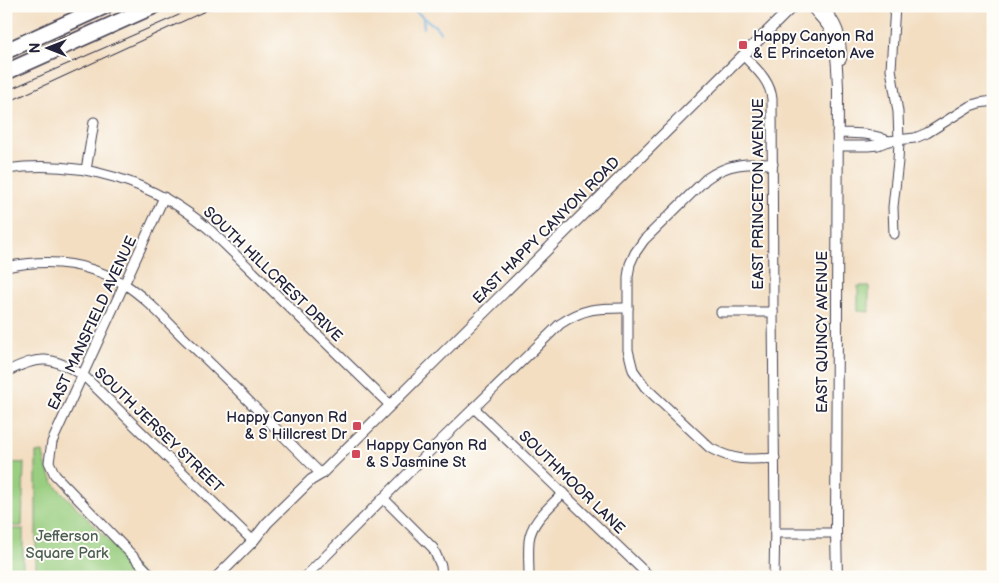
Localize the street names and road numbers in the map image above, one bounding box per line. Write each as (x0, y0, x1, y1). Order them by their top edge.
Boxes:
street label: EAST PRINCETON AVENUE (749, 98, 768, 290)
street label: EAST HAPPY CANYON ROAD (469, 153, 624, 308)
street label: SOUTH HILLCREST DRIVE (199, 203, 346, 346)
street label: EAST MANSFIELD AVENUE (44, 233, 141, 413)
street label: EAST QUINCY AVENUE (813, 251, 832, 413)
street label: SOUTH JERSEY STREET (90, 364, 227, 497)
street label: SOUTHMOOR LANE (514, 427, 629, 538)

